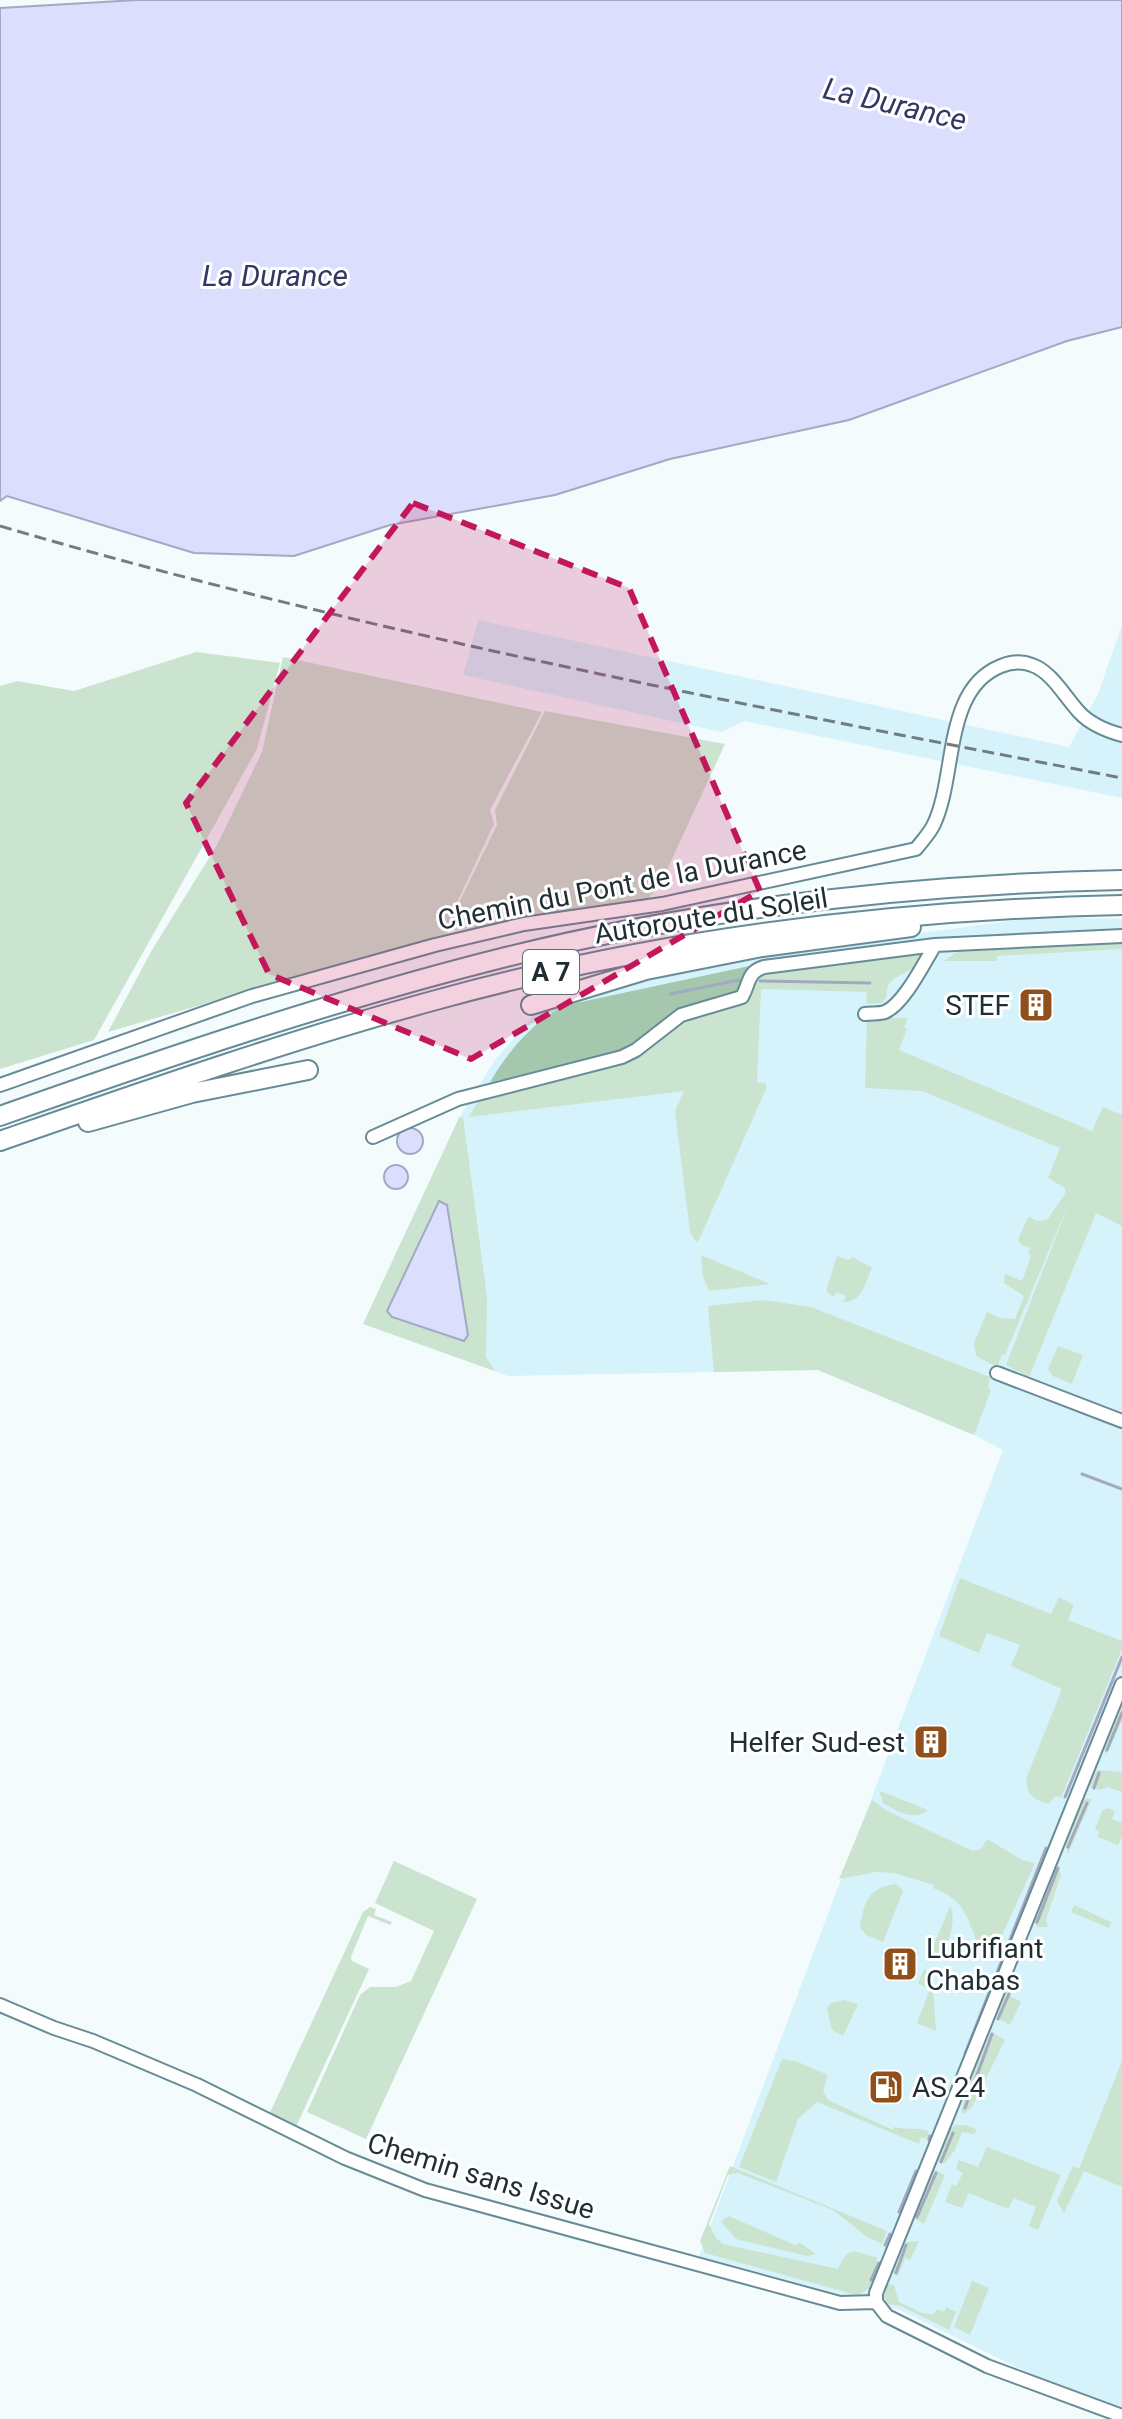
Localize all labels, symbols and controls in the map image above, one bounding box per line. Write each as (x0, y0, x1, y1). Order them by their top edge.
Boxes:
water label: La Durance (820, 71, 970, 137)
water label: La Durance (202, 258, 348, 293)
street label: Chemin du Pont de la Durance (435, 833, 809, 937)
street label: Autoroute du Soleil (592, 881, 830, 951)
road number: A 7 (523, 950, 579, 994)
building icon: STEF (1017, 986, 1055, 1024)
place label: STEF (945, 989, 1010, 1022)
building icon: Helfer Sud-est (912, 1723, 950, 1761)
place label: Helfer Sud-est (729, 1726, 905, 1759)
place label: Lubrifiant Chabas (926, 1932, 1043, 1997)
building icon: Lubrifiant Chabas (881, 1945, 919, 1983)
fuel station icon: AS 24 (867, 2068, 905, 2106)
place label: AS 24 (912, 2071, 986, 2104)
street label: Chemin sans Issue (364, 2126, 598, 2226)

